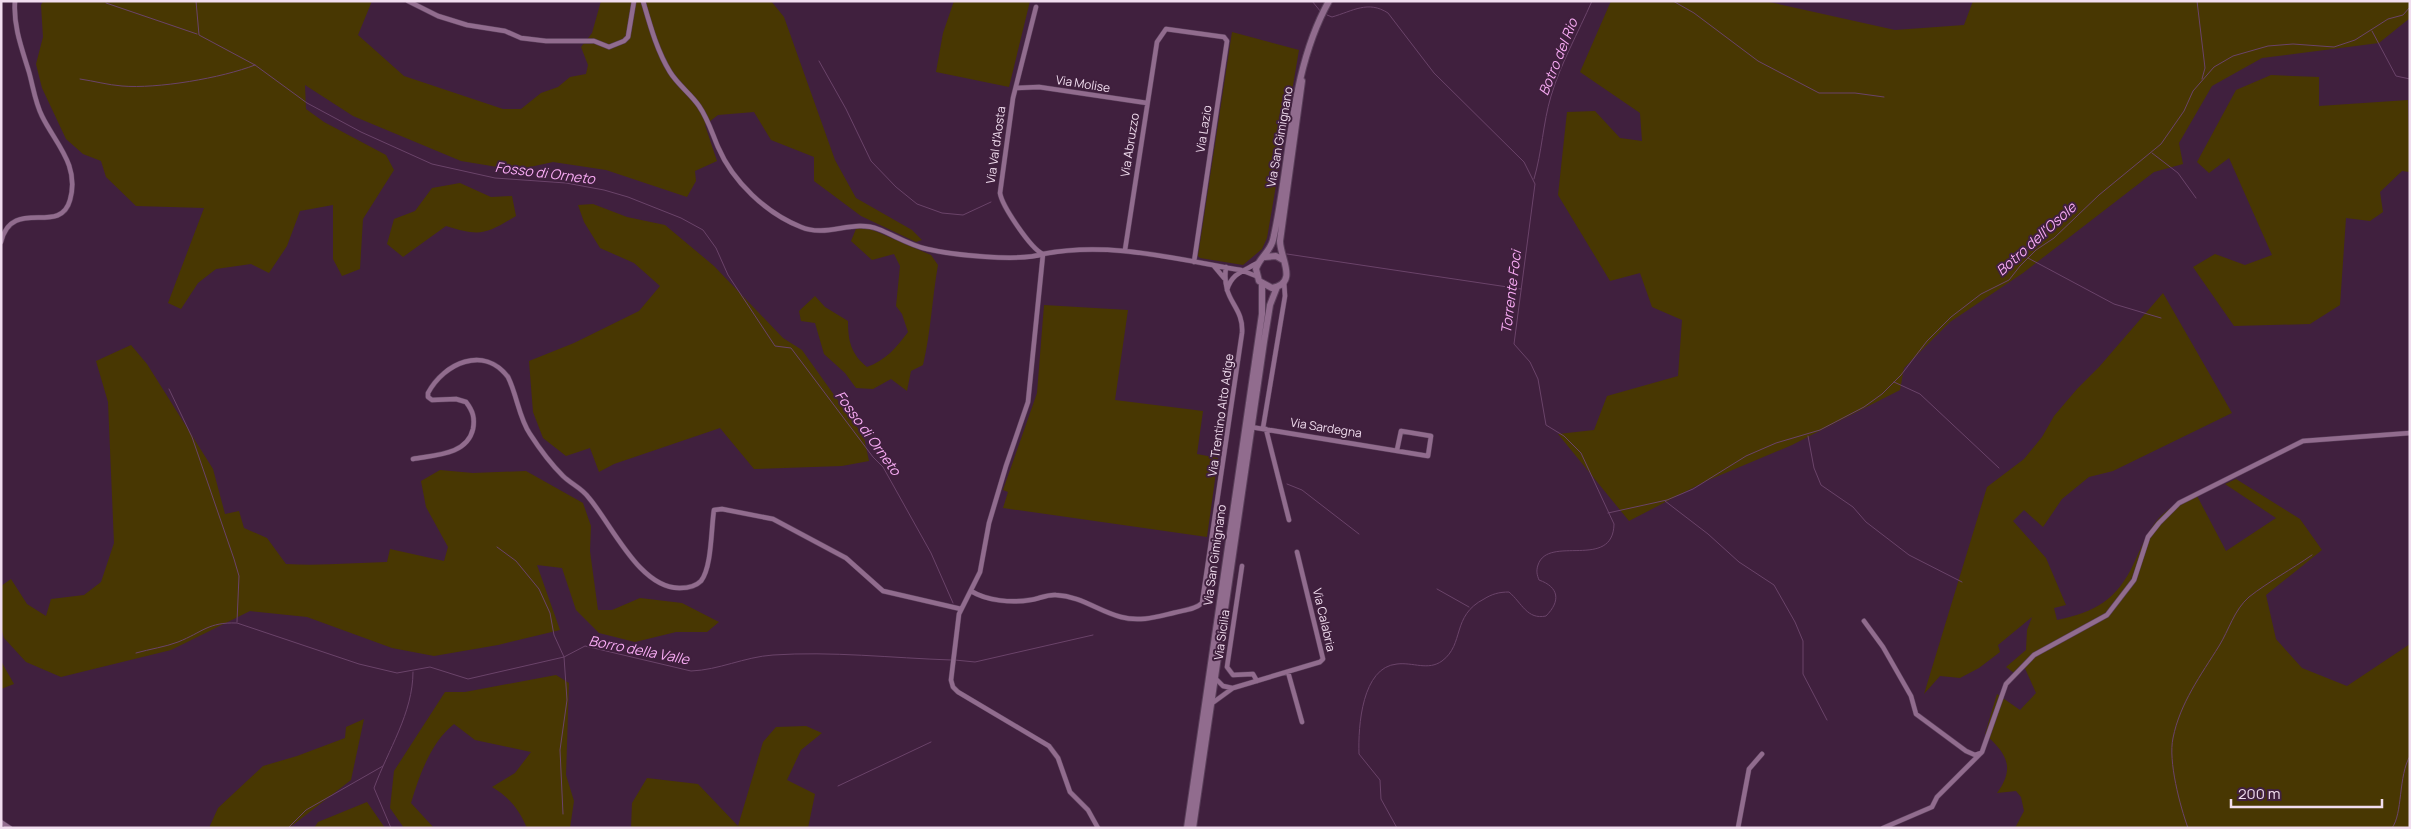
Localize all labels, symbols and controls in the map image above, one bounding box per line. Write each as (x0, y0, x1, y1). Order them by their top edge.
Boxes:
water label: Botro del Rio (1533, 15, 1582, 98)
street label: Via Molise (1055, 71, 1112, 96)
street label: Via San Gimignano (1262, 85, 1297, 189)
street label: Via Lazio (1191, 104, 1216, 154)
street label: Via Val d'Aosta (982, 105, 1009, 185)
street label: Via Abruzzo (1116, 112, 1143, 178)
water label: Fosso di Orneto (494, 157, 597, 188)
water label: Botro dell'Osole (1992, 197, 2080, 280)
water label: Torrente Foci (1496, 247, 1525, 335)
street label: Via Trentino Alto Adige (1203, 352, 1238, 477)
water label: Fosso di Orneto (831, 386, 906, 479)
street label: Via Sardegna (1289, 413, 1363, 442)
street label: Via San Gimignano (1199, 503, 1230, 607)
street label: Via Calabria (1309, 587, 1340, 653)
street label: Via Sicilia (1210, 609, 1233, 661)
water label: Borro della Valle (587, 630, 692, 669)
scale bar (2231, 776, 2382, 808)
text: 200 m (2238, 783, 2281, 804)

